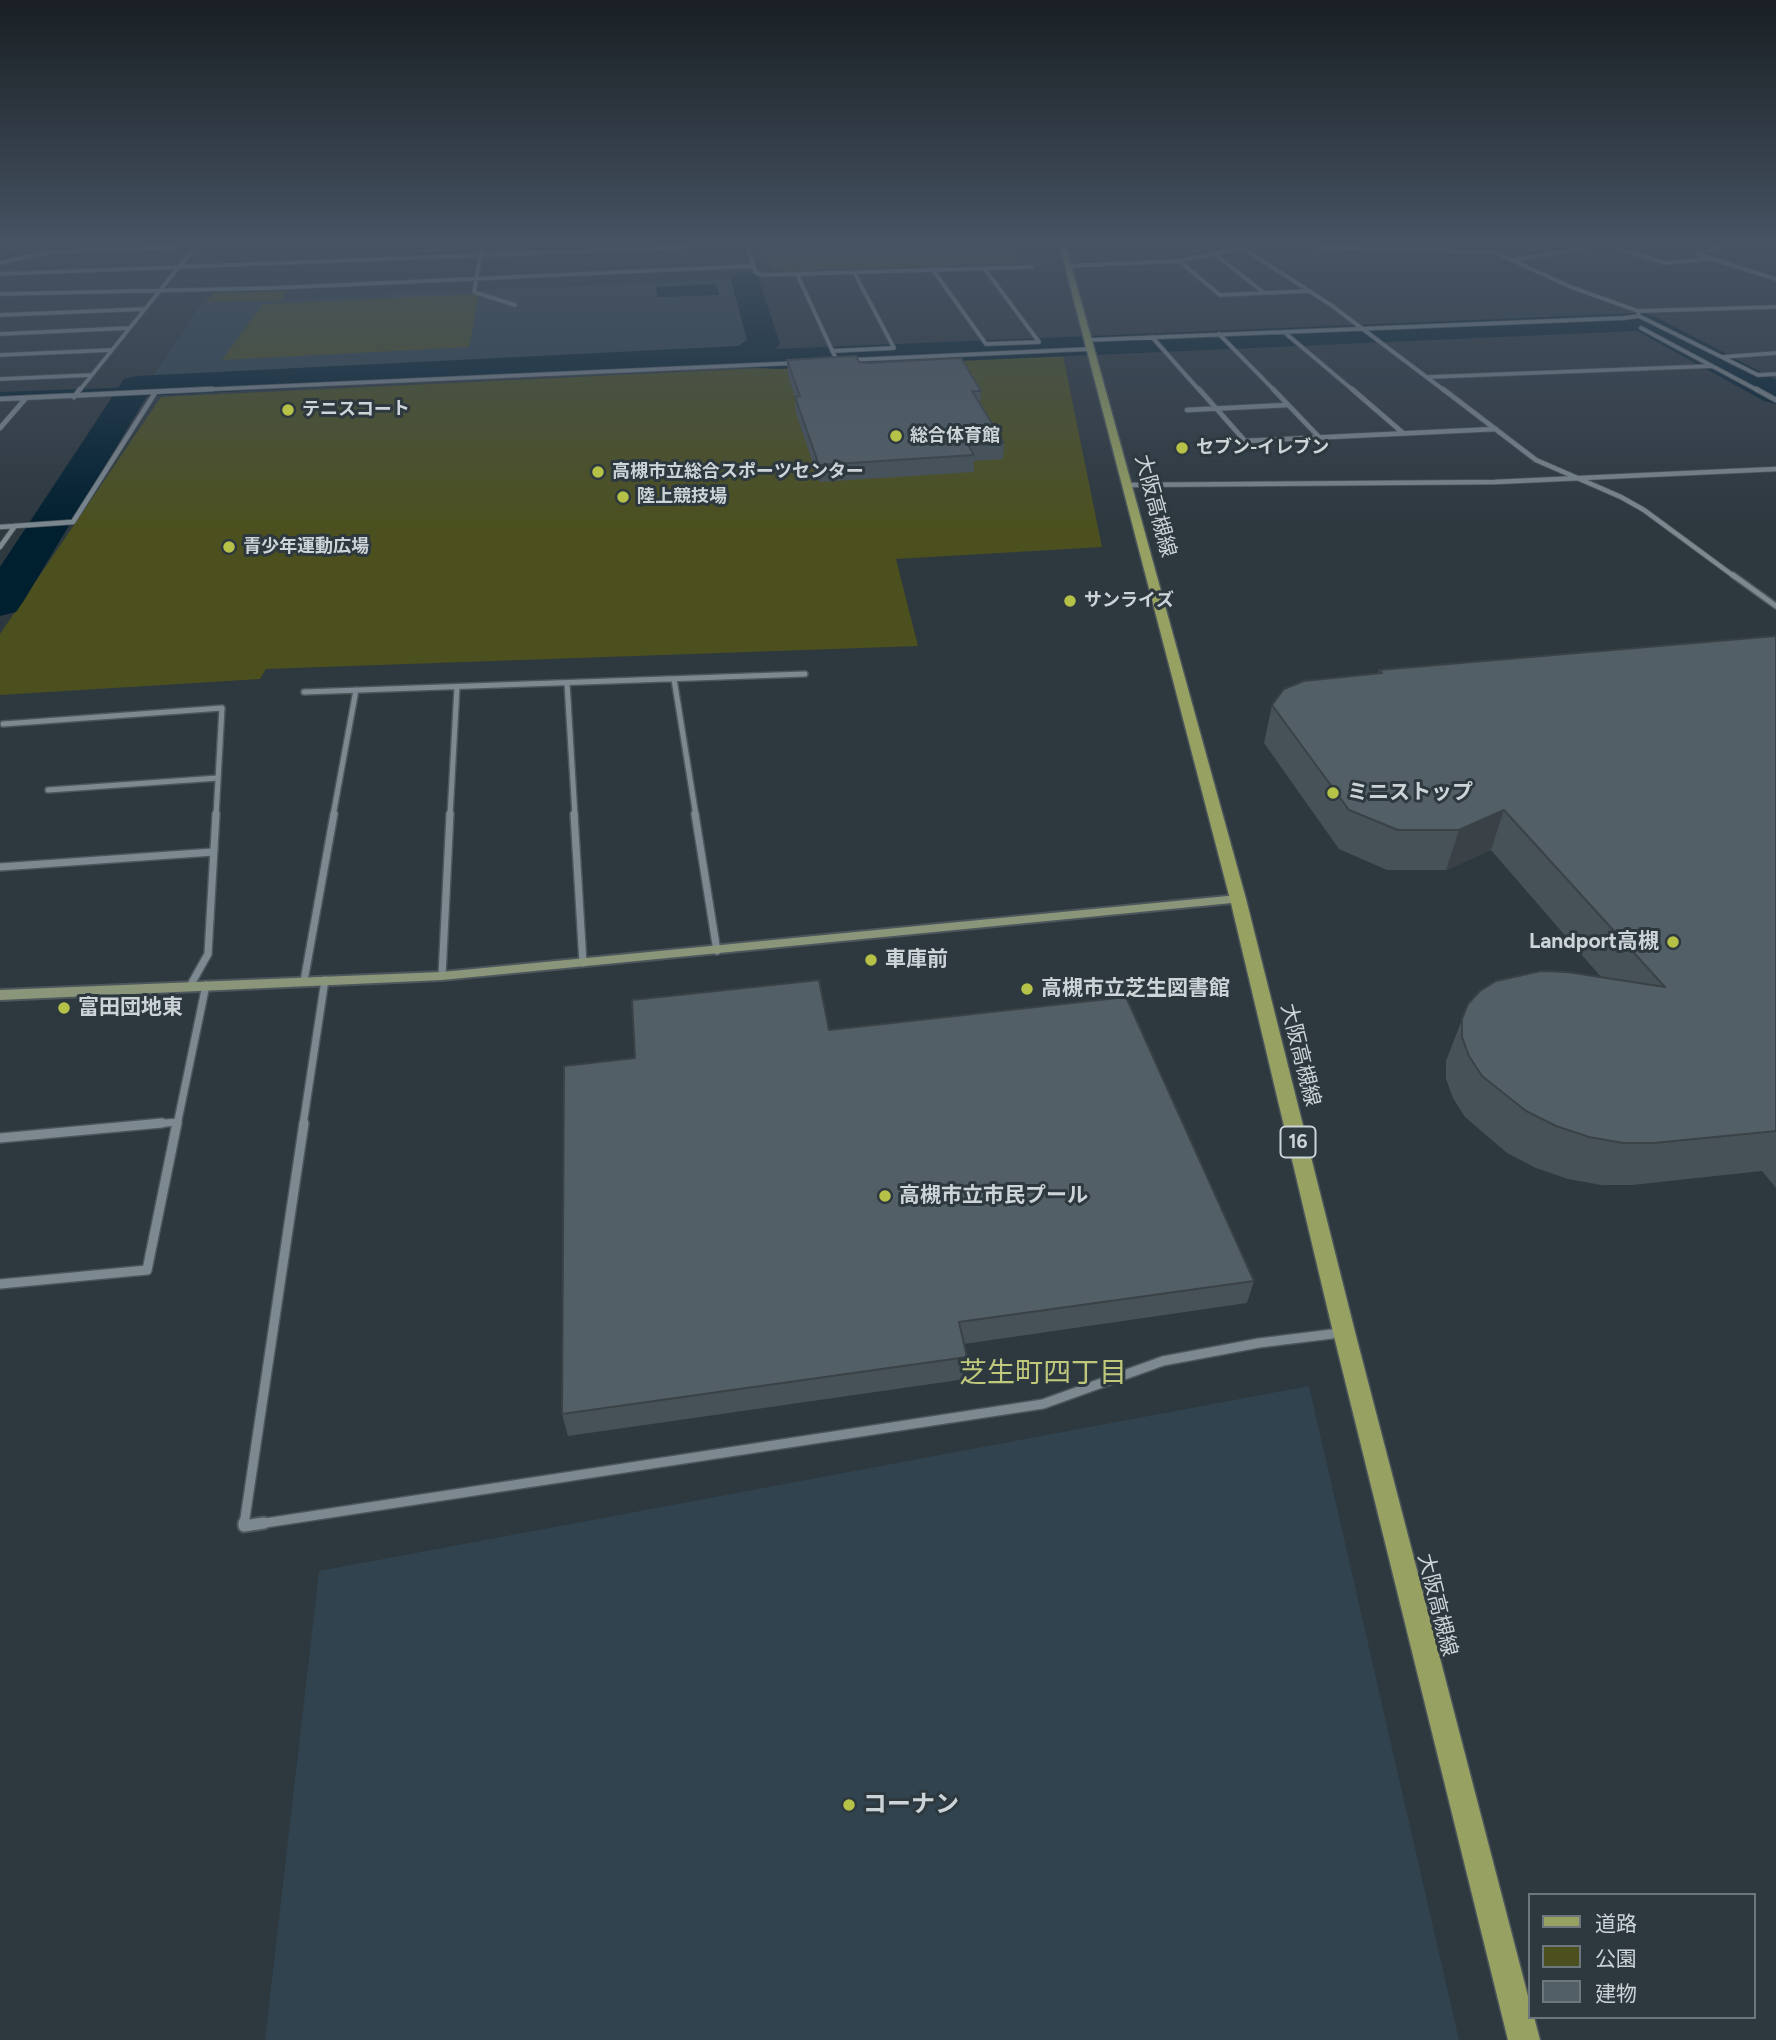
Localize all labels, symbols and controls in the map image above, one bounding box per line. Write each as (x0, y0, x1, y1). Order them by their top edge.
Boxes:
place label: テニスコート (302, 399, 410, 421)
marker: テニスコート (280, 402, 296, 418)
place label: 総合体育館 (910, 425, 1000, 447)
marker: 総合体育館 (888, 428, 904, 444)
place label: セブン-イレブン (1196, 437, 1329, 459)
marker: セブン-イレブン (1174, 440, 1190, 456)
street label: 大阪高槻線 (1129, 452, 1181, 560)
place label: 高槻市立総合スポーツセンター (612, 461, 864, 483)
marker: 高槻市立総合スポーツセンター (590, 464, 606, 480)
place label: 陸上競技場 (637, 486, 727, 508)
marker: 陸上競技場 (615, 489, 631, 505)
place label: 青少年運動広場 (243, 536, 369, 558)
marker: 青少年運動広場 (221, 539, 237, 555)
place label: サンライズ (1084, 590, 1174, 612)
marker: サンライズ (1062, 593, 1078, 609)
place label: ミニストップ (1347, 780, 1473, 806)
marker: ミニストップ (1325, 785, 1341, 801)
place label: Landport高槻 (1529, 929, 1659, 955)
marker: Landport高槻 (1665, 934, 1681, 950)
place label: 車庫前 (885, 947, 948, 973)
marker: 車庫前 (863, 952, 879, 968)
place label: 高槻市立芝生図書館 (1041, 976, 1230, 1002)
marker: 高槻市立芝生図書館 (1019, 981, 1035, 997)
place label: 富田団地東 (78, 995, 183, 1021)
marker: 富田団地東 (56, 1000, 72, 1016)
street label: 大阪高槻線 (1275, 1001, 1325, 1109)
road number: 16 (1280, 1126, 1316, 1158)
place label: 高槻市立市民プール (899, 1183, 1088, 1209)
marker: 高槻市立市民プール (877, 1188, 893, 1204)
district label: 芝生町四丁目 (959, 1357, 1127, 1391)
street label: 大阪高槻線 (1412, 1551, 1462, 1659)
place label: コーナン (863, 1791, 959, 1819)
marker: コーナン (841, 1797, 857, 1813)
legend (1528, 1893, 1755, 2019)
text: 道路 (1595, 1911, 1637, 1936)
text: 公園 (1595, 1946, 1637, 1971)
text: 建物 (1595, 1981, 1637, 2006)

